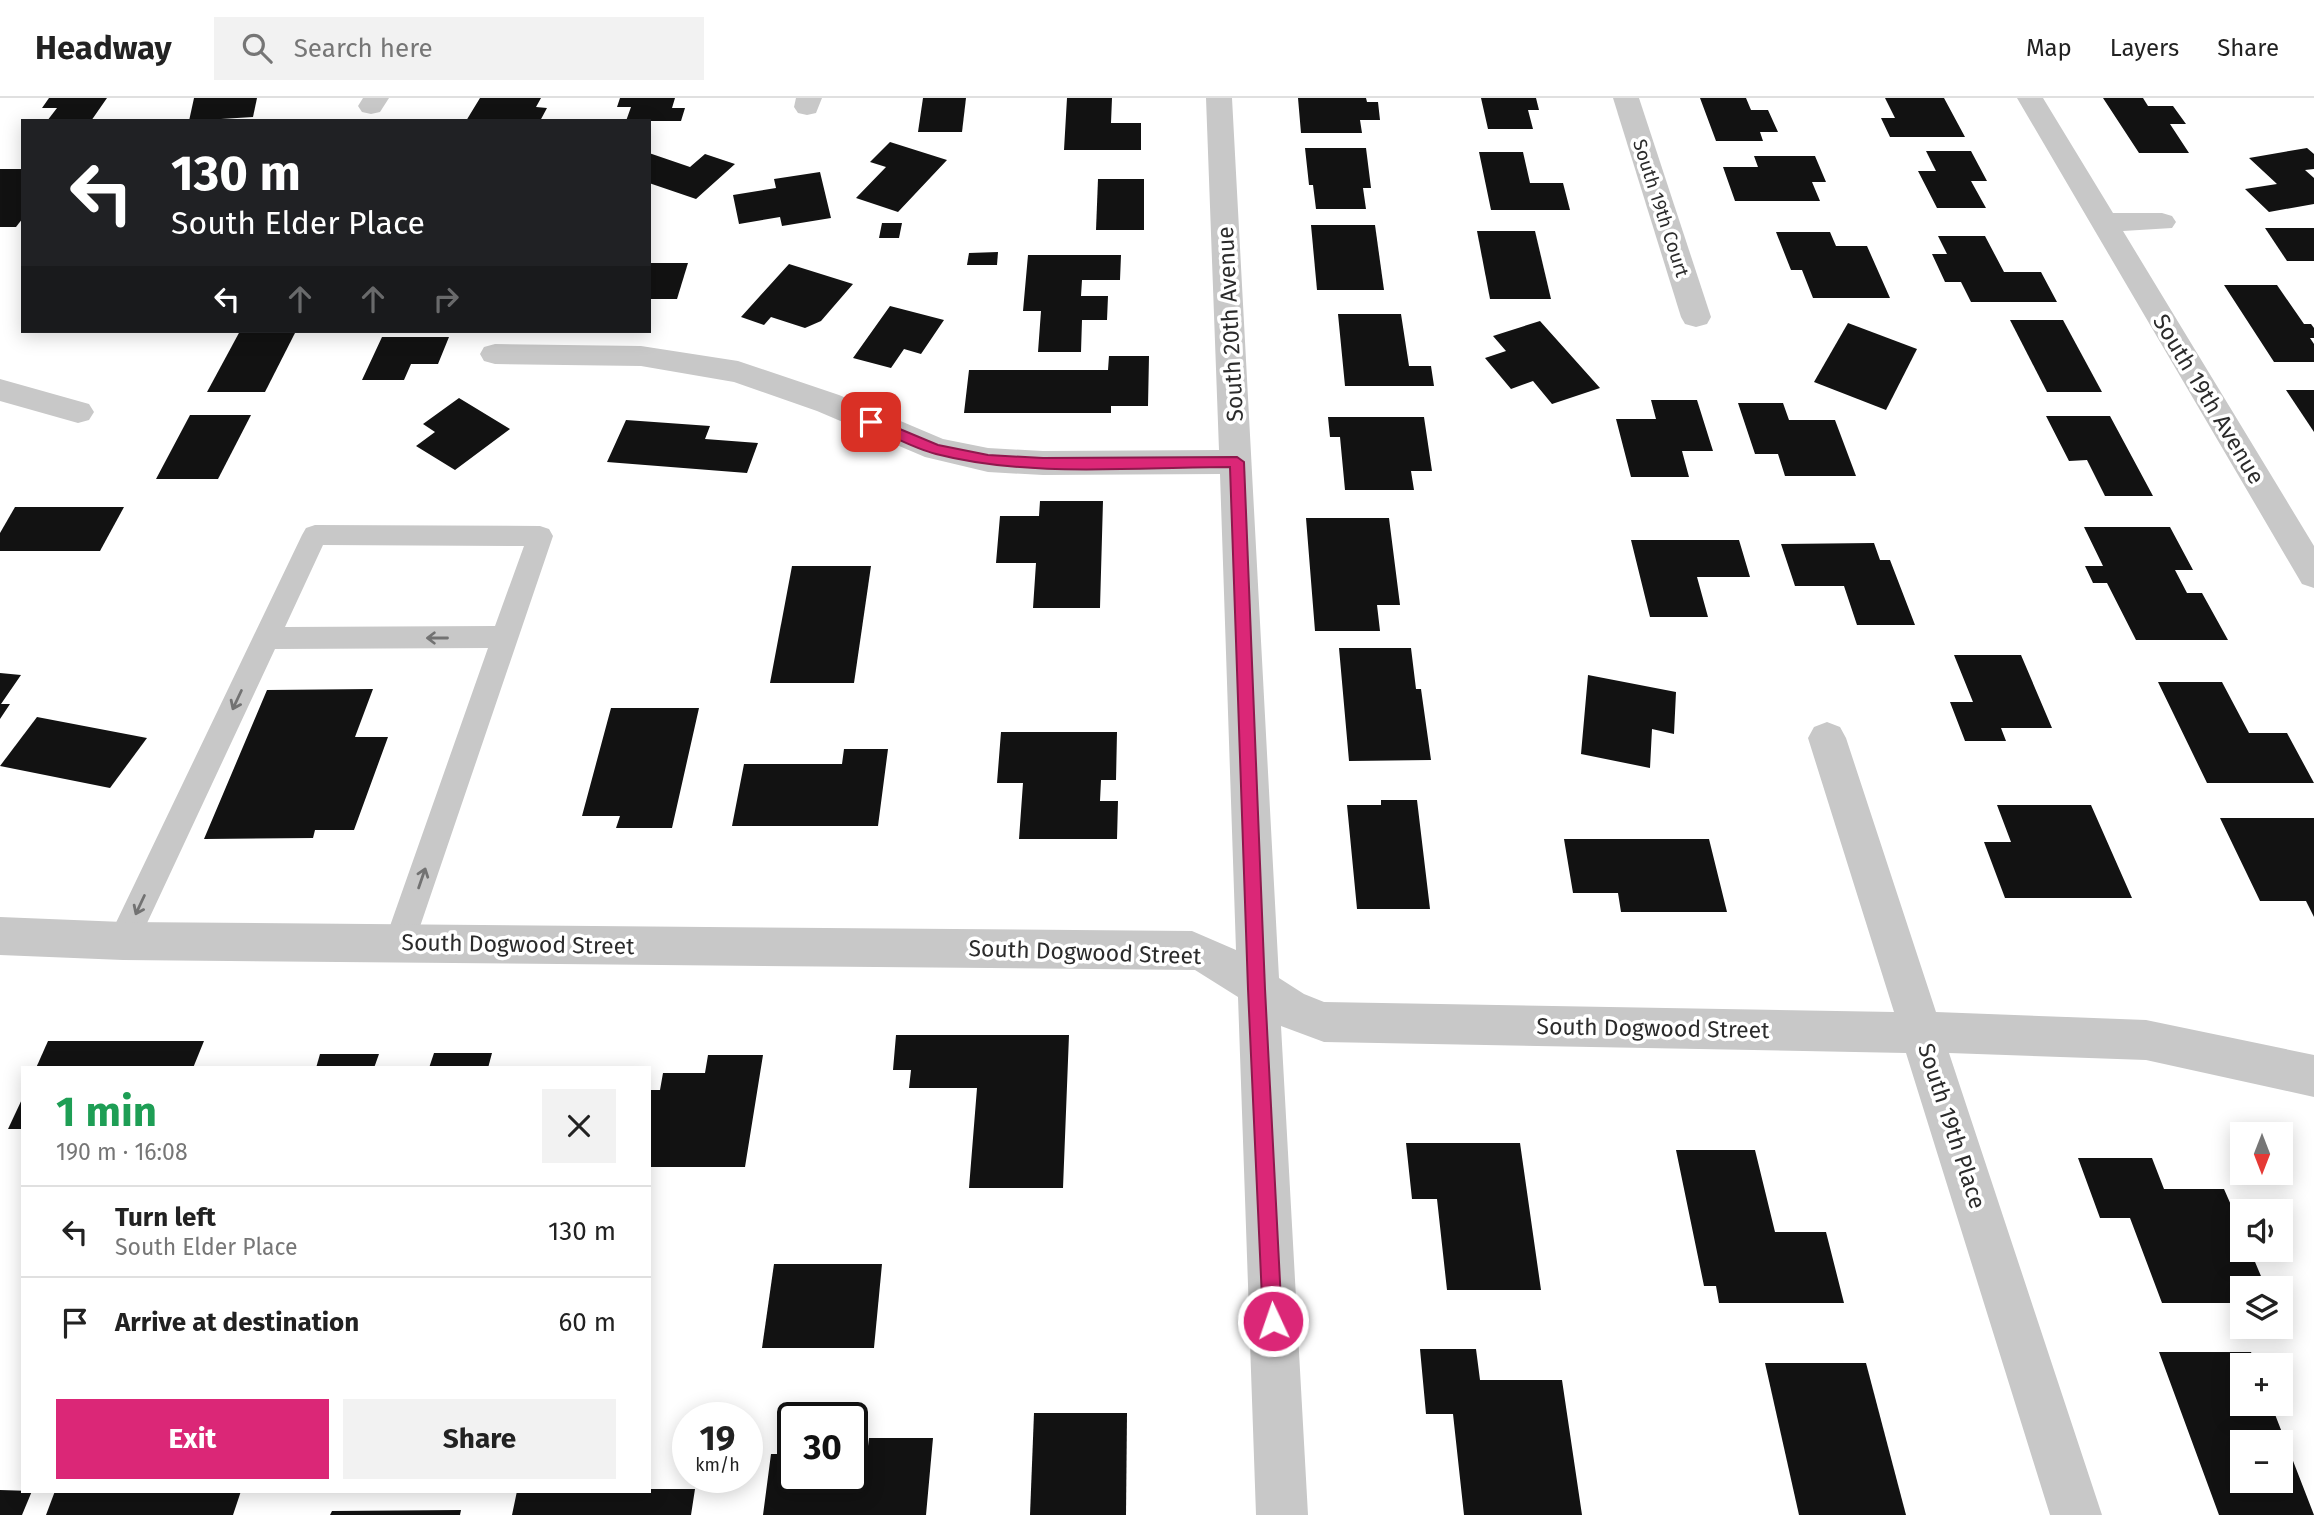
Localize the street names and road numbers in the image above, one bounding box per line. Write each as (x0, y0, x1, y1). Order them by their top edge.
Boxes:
street label: South 19th Court (1628, 136, 1694, 280)
street label: South 20th Avenue (1211, 226, 1249, 422)
street label: South 19th Avenue (2147, 309, 2271, 489)
street label: South Dogwood Street (401, 928, 635, 960)
street label: South Dogwood Street (968, 934, 1203, 970)
street label: South Dogwood Street (1536, 1012, 1770, 1044)
street label: South 19th Place (1912, 1040, 1992, 1212)

